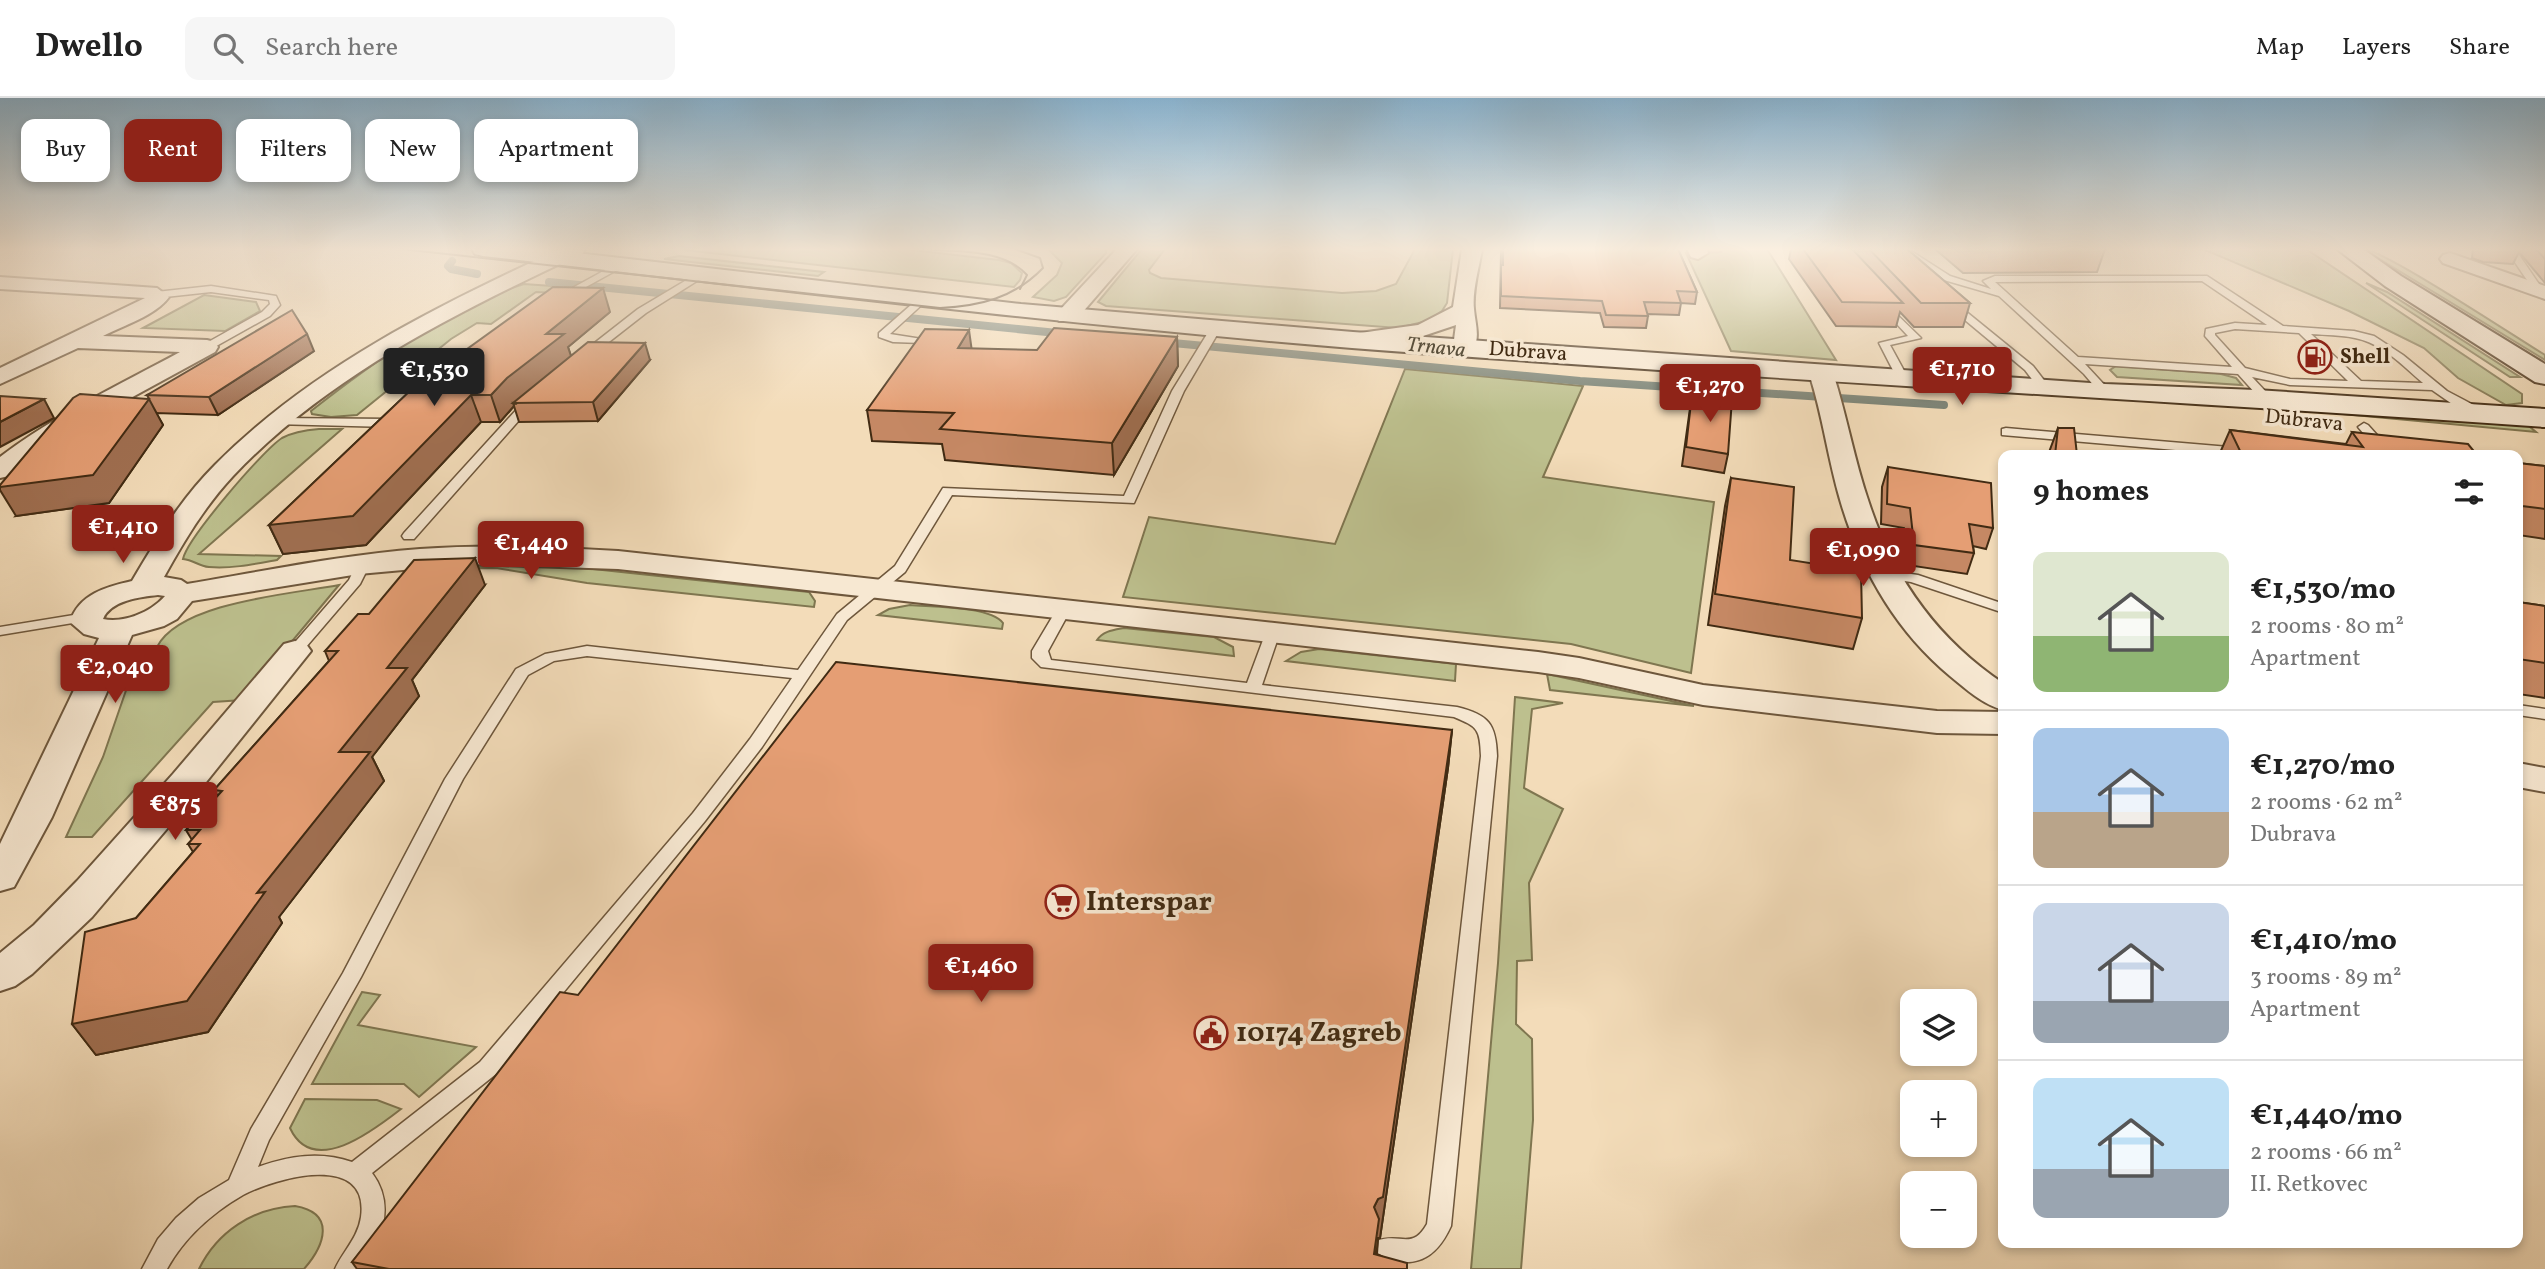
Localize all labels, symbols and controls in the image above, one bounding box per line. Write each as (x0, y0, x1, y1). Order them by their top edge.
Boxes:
search box (185, 17, 675, 80)
text: Dwello (35, 25, 143, 71)
icon: search (209, 29, 247, 67)
text: Search here (265, 30, 398, 66)
text: Map (2256, 31, 2304, 65)
text: Layers (2342, 31, 2411, 65)
text: Share (2449, 31, 2510, 65)
chip: Buy (21, 119, 110, 182)
chip: Rent (124, 119, 222, 182)
chip: Filters (236, 119, 351, 182)
chip: New (365, 119, 460, 182)
chip: Apartment (474, 119, 638, 182)
water label: Trnava (1405, 330, 1467, 366)
street label: Dubrava (1488, 335, 1568, 369)
fuel station icon: Shell (2296, 338, 2334, 376)
place label: Shell (2340, 343, 2390, 372)
pin: €1,530 (377, 348, 491, 408)
pin: €1,710 (1905, 348, 2019, 407)
text: €1,710 (1929, 354, 1995, 386)
text: €1,530 (399, 355, 469, 387)
pin: €1,270 (1653, 364, 1767, 424)
text: €1,270 (1676, 371, 1744, 403)
street label: Dubrava (2263, 402, 2345, 440)
text: 9 homes (2033, 471, 2149, 513)
icon: filters (2450, 473, 2488, 511)
pin: €1,410 (66, 505, 180, 565)
text: €1,410 (88, 512, 158, 544)
pin: €1,440 (474, 522, 588, 581)
text: €1,440 (494, 528, 568, 560)
pin: €1,090 (1806, 528, 1920, 588)
text: €1,090 (1826, 535, 1900, 567)
text: €1,530/mo (2250, 569, 2396, 611)
icon: home (2089, 580, 2173, 664)
text: 2 rooms · 80 m² (2250, 611, 2404, 643)
text: Apartment (2250, 643, 2361, 675)
pin: €2,040 (58, 646, 172, 705)
text: €2,040 (77, 652, 153, 684)
text: €1,270/mo (2250, 745, 2395, 787)
icon: home (2089, 756, 2173, 840)
pin: €875 (134, 782, 216, 842)
text: 2 rooms · 62 m² (2250, 787, 2402, 819)
text: €875 (149, 789, 201, 821)
text: Dubrava (2250, 819, 2336, 851)
supermarket icon: Interspar (1043, 883, 1081, 921)
place label: Interspar (1086, 883, 1212, 922)
text: €1,410/mo (2250, 920, 2397, 962)
icon: home (2089, 931, 2173, 1015)
pin: €1,460 (924, 944, 1038, 1004)
text: €1,460 (944, 951, 1018, 983)
text: 3 rooms · 89 m² (2250, 962, 2402, 994)
map controls (1900, 989, 1977, 1248)
button: layers (1900, 989, 1977, 1066)
text: Apartment (2250, 994, 2361, 1026)
public building icon: 10174 Zagreb (1192, 1014, 1230, 1052)
place label: 10174 Zagreb (1236, 1014, 1402, 1053)
button: + (1900, 1080, 1977, 1157)
text: €1,440/mo (2250, 1095, 2403, 1137)
icon: home (2089, 1106, 2173, 1190)
text: 2 rooms · 66 m² (2250, 1137, 2402, 1169)
text: II. Retkovec (2250, 1169, 2368, 1201)
button: − (1900, 1171, 1977, 1248)

